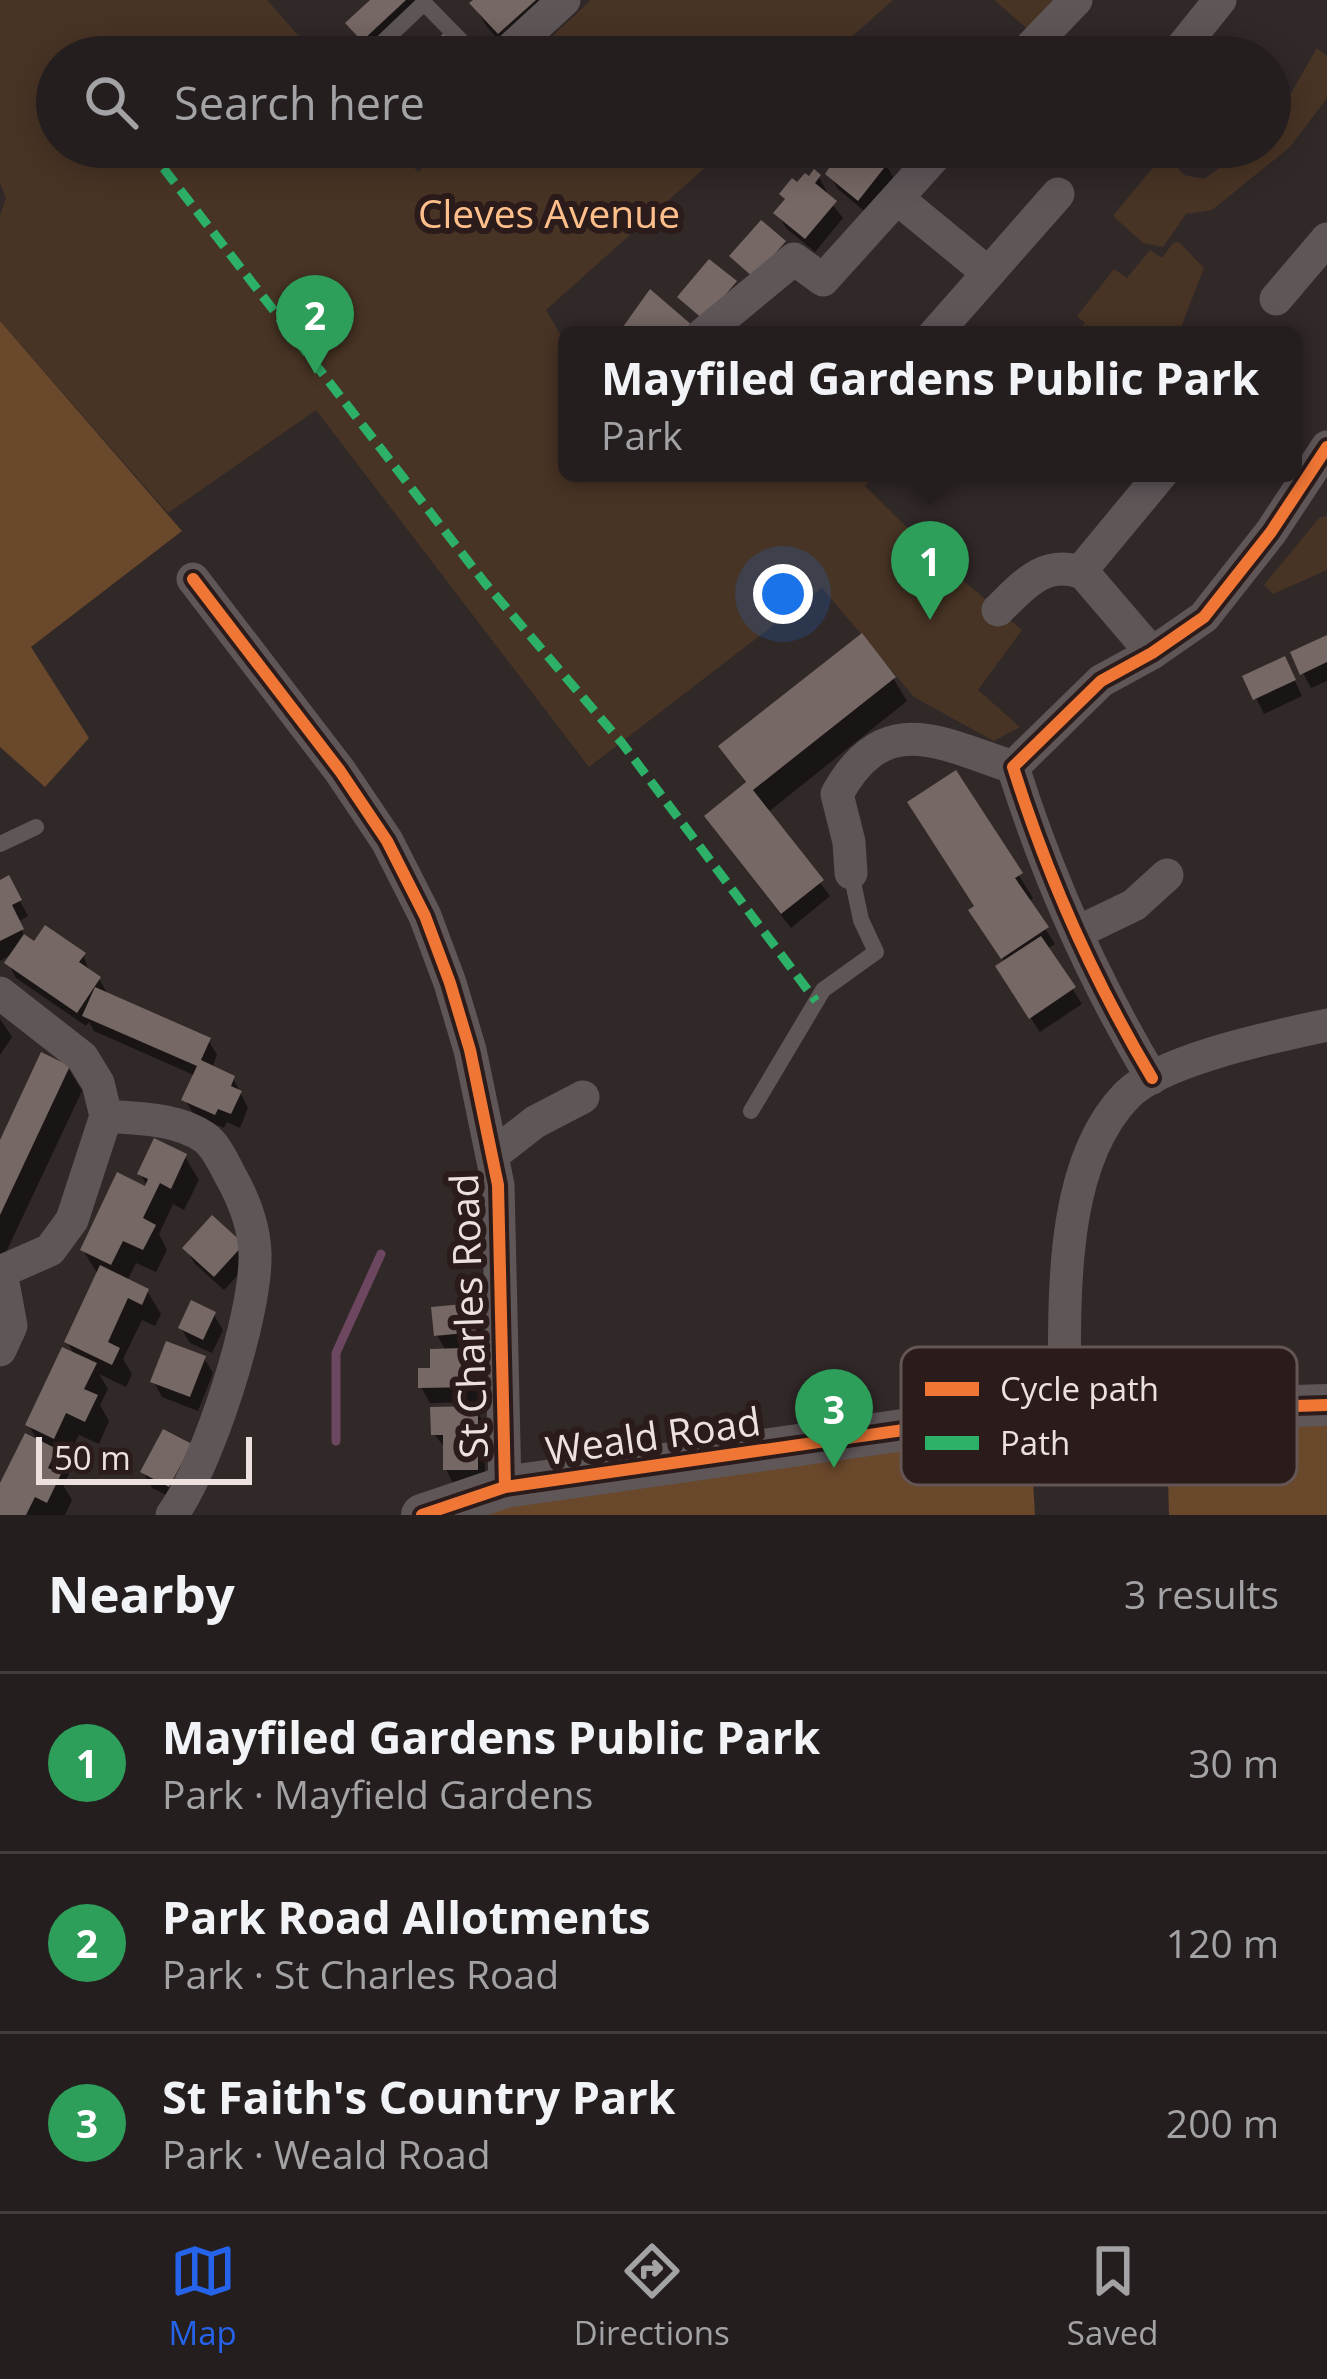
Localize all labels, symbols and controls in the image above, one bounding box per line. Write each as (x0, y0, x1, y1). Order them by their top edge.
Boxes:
search box (36, 36, 1291, 168)
icon: search (78, 69, 144, 135)
text: Search here (174, 72, 425, 133)
park label: Cleves Avenue (418, 186, 680, 239)
pin: 2 (276, 275, 354, 374)
popup (558, 326, 1302, 482)
text: Mayfiled Gardens Public Park (601, 347, 1259, 408)
text: Park (601, 408, 683, 461)
pin: 1 (891, 521, 969, 620)
your location (753, 564, 813, 624)
street label: St Charles Road (436, 1173, 499, 1459)
legend (901, 1347, 1297, 1485)
text: Cycle path (1000, 1366, 1159, 1411)
pin: 3 (795, 1369, 873, 1468)
street label: Weald Road (542, 1393, 764, 1476)
text: Path (1000, 1420, 1070, 1465)
scale bar (36, 1431, 252, 1484)
text: 50 m (54, 1435, 131, 1480)
text: Nearby (48, 1558, 235, 1628)
text: 3 results (1124, 1567, 1279, 1620)
text: Mayfiled Gardens Public Park (162, 1706, 820, 1767)
text: 1 (76, 1736, 98, 1789)
text: 30 m (1188, 1736, 1279, 1789)
text: Park · Mayfield Gardens (162, 1767, 593, 1820)
text: Park Road Allotments (162, 1886, 651, 1947)
text: 2 (76, 1916, 98, 1969)
text: 120 m (1166, 1916, 1279, 1969)
text: Park · St Charles Road (162, 1947, 559, 2000)
text: St Faith's Country Park (162, 2066, 675, 2127)
text: 3 (76, 2096, 98, 2149)
text: 200 m (1166, 2096, 1279, 2149)
text: Park · Weald Road (162, 2127, 491, 2180)
tab: Map (169, 2238, 237, 2355)
tab: Directions (574, 2238, 730, 2355)
tab: Saved (1067, 2238, 1158, 2355)

